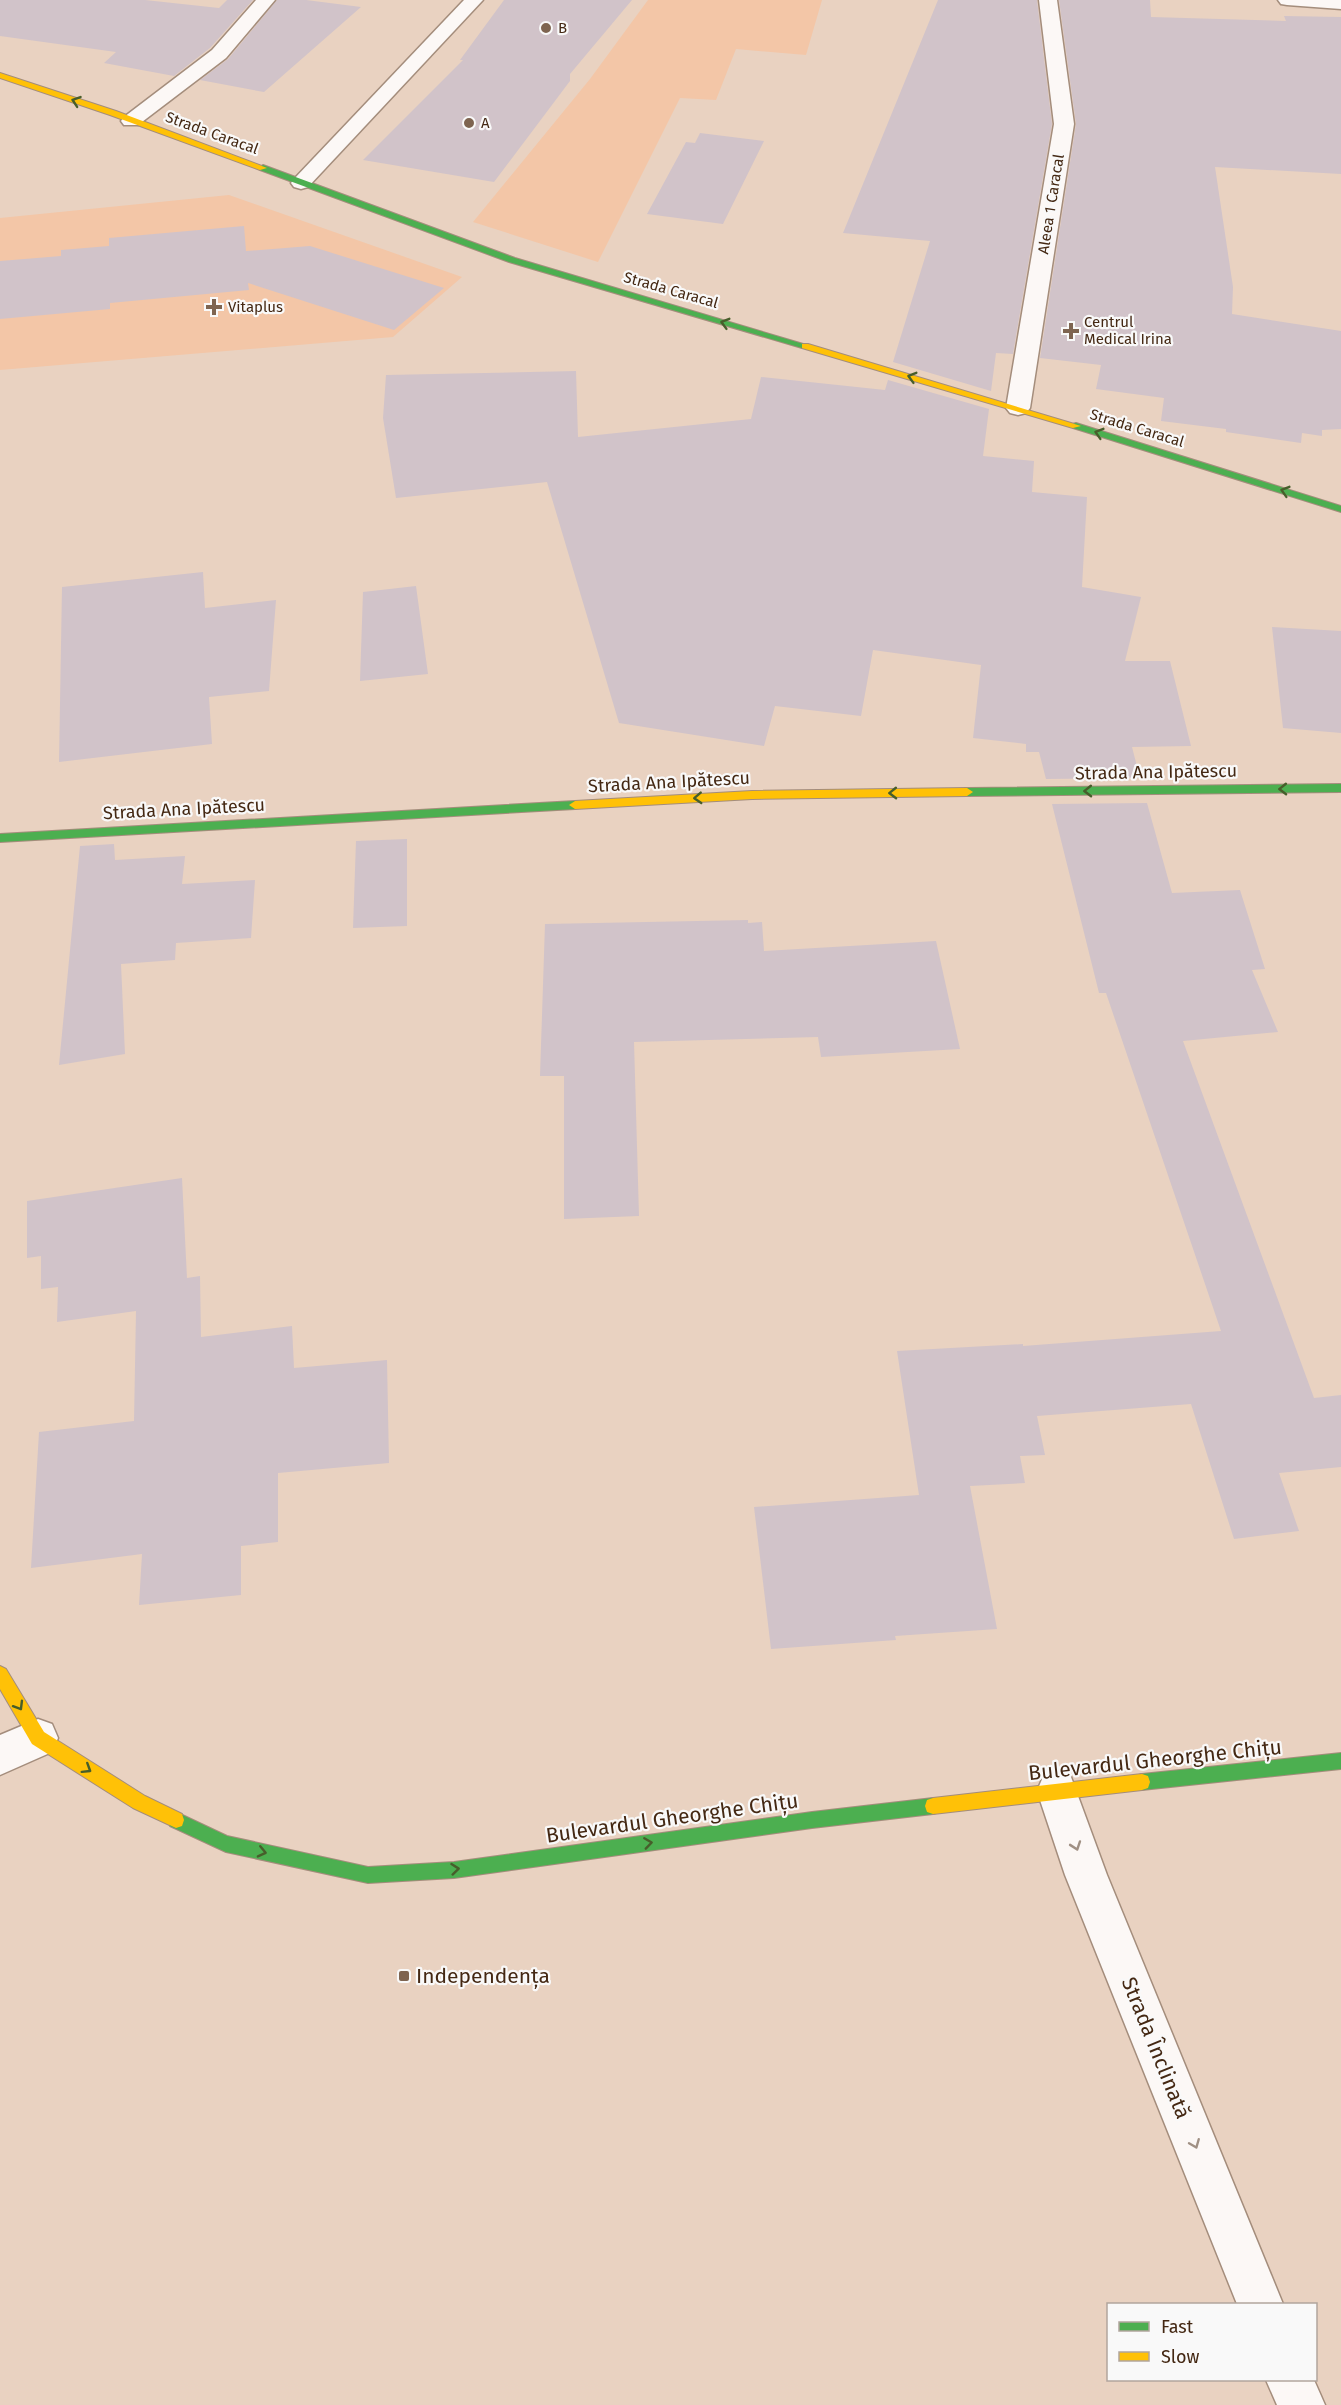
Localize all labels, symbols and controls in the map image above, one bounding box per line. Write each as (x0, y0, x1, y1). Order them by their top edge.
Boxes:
place label: B (558, 19, 567, 37)
marker: B (539, 21, 553, 35)
one-way arrow (71, 95, 82, 108)
street label: Strada Caracal (163, 108, 261, 158)
place label: A (481, 114, 490, 132)
marker: A (462, 116, 476, 130)
street label: Aleea 1 Caracal (1034, 152, 1068, 255)
street label: Strada Caracal (622, 268, 721, 312)
marker: Vitaplus (205, 298, 223, 316)
place label: Vitaplus (228, 298, 283, 316)
place label: Centrul Medical Irina (1084, 313, 1172, 348)
one-way arrow (720, 318, 731, 330)
marker: Centrul Medical Irina (1062, 322, 1080, 340)
one-way arrow (907, 372, 918, 384)
street label: Strada Caracal (1088, 405, 1187, 451)
one-way arrow (1094, 428, 1105, 440)
one-way arrow (1280, 486, 1291, 498)
street label: Strada Ana Ipătescu (1075, 760, 1237, 784)
street label: Strada Ana Ipătescu (587, 767, 751, 797)
one-way arrow (1278, 783, 1287, 795)
one-way arrow (1083, 785, 1092, 797)
one-way arrow (888, 787, 897, 800)
one-way arrow (693, 792, 702, 805)
street label: Strada Ana Ipătescu (102, 794, 266, 824)
one-way arrow (11, 1700, 23, 1710)
street label: Bulevardul Gheorghe Chițu (1027, 1734, 1283, 1786)
one-way arrow (81, 1762, 91, 1774)
street label: Bulevardul Gheorghe Chițu (544, 1787, 800, 1849)
one-way arrow (643, 1837, 652, 1850)
one-way arrow (1069, 1840, 1082, 1851)
one-way arrow (257, 1845, 267, 1858)
one-way arrow (450, 1863, 459, 1876)
place label: Independența (416, 1963, 550, 1989)
marker: Independența (397, 1969, 411, 1983)
street label: Strada Înclinată (1116, 1973, 1196, 2123)
one-way arrow (1188, 2138, 1200, 2149)
legend (1107, 2303, 1317, 2381)
text: Fast (1161, 2316, 1194, 2338)
text: Slow (1161, 2346, 1200, 2368)

